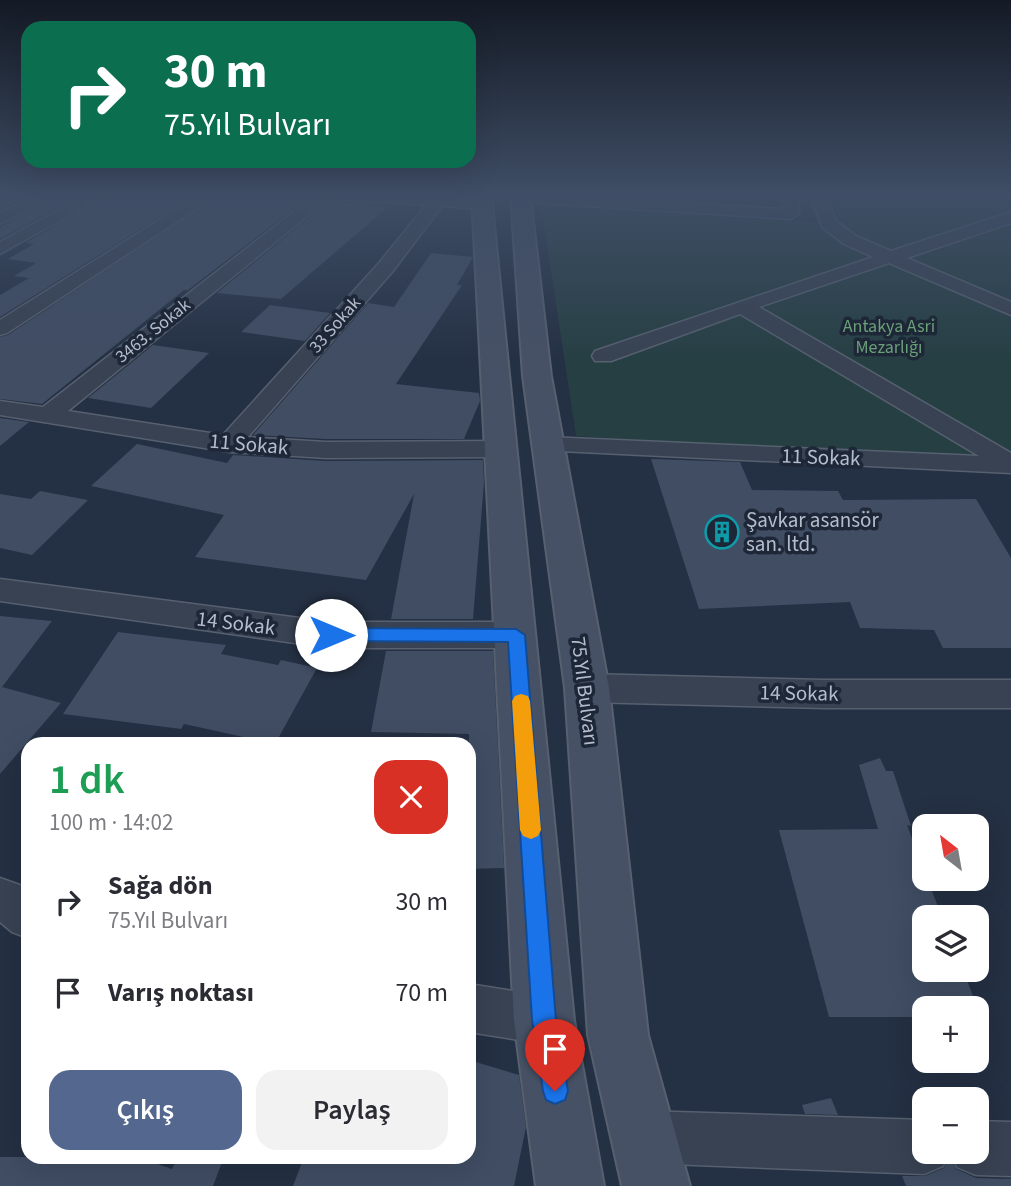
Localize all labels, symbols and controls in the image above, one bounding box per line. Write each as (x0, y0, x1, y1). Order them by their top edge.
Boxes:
text: 30 m (164, 37, 268, 107)
icon: right (49, 49, 140, 140)
text: 75.Yıl Bulvarı (164, 102, 331, 148)
street label: 33 Sokak (303, 291, 367, 359)
street label: 3463. Sokak (110, 293, 196, 369)
park label: Antakya Asri Mezarlığı (843, 314, 935, 360)
street label: 11 Sokak (208, 426, 290, 462)
street label: 11 Sokak (781, 441, 862, 473)
place label: Şavkar asansör san. ltd. (746, 505, 879, 559)
building icon: Şavkar asansör san. ltd. (703, 513, 741, 551)
position arrow (294, 598, 368, 672)
street label: 14 Sokak (195, 603, 278, 643)
street label: 75.Yıl Bulvarı (563, 635, 607, 747)
street label: 14 Sokak (759, 677, 839, 709)
text: 1 dk (49, 750, 125, 810)
button: close (374, 760, 448, 834)
text: 100 m · 14:02 (49, 806, 173, 839)
north arrow (912, 814, 989, 891)
map controls (912, 814, 989, 1164)
text: Sağa dön (108, 867, 213, 904)
icon: right (49, 883, 87, 921)
text: 30 m (395, 883, 448, 920)
text: 75.Yıl Bulvarı (108, 904, 228, 937)
button: layers (912, 905, 989, 982)
icon: arrive (49, 974, 87, 1012)
text: Varış noktası (108, 974, 254, 1011)
text: 70 m (395, 974, 448, 1011)
button: + (912, 996, 989, 1073)
pin (525, 1019, 585, 1091)
icon: arrive (536, 1030, 574, 1068)
button: Çıkış (49, 1070, 242, 1150)
button: Paylaş (256, 1070, 448, 1150)
button: − (912, 1087, 989, 1164)

